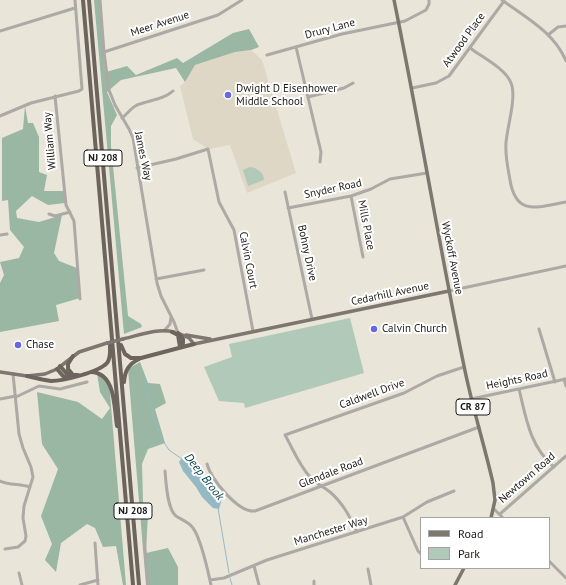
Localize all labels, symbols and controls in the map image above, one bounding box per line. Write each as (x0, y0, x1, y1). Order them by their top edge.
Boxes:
street label: Meer Avenue (129, 8, 191, 40)
street label: Atwood Place (440, 10, 488, 70)
street label: Drury Lane (304, 16, 356, 42)
place label: Dwight D Eisenhower Middle School (236, 82, 337, 108)
marker: Dwight D Eisenhower Middle School (223, 90, 233, 100)
street label: William Way (41, 112, 59, 170)
street label: James Way (131, 130, 155, 182)
road number: NJ 208 (84, 150, 122, 166)
street label: Snyder Road (303, 176, 363, 202)
street label: Mills Place (355, 199, 377, 251)
street label: Wyckoff Avenue (438, 220, 466, 296)
street label: Bohny Drive (295, 224, 319, 282)
street label: Calvin Court (236, 231, 260, 289)
street label: Cedarhill Avenue (350, 279, 430, 309)
place label: Calvin Church (382, 322, 447, 336)
marker: Calvin Church (369, 324, 379, 334)
place label: Chase (26, 338, 54, 352)
marker: Chase (13, 340, 23, 350)
street label: Heights Road (485, 367, 549, 393)
street label: Caldwell Drive (338, 376, 406, 412)
road number: CR 87 (456, 399, 490, 415)
street label: Newtown Road (496, 450, 558, 506)
water label: Deep Brook (181, 451, 227, 503)
street label: Glendale Road (297, 455, 365, 491)
road number: NJ 208 (114, 503, 152, 519)
street label: Manchester Way (292, 514, 370, 548)
legend (420, 517, 550, 569)
text: Road (458, 526, 483, 541)
text: Park (458, 546, 480, 561)

